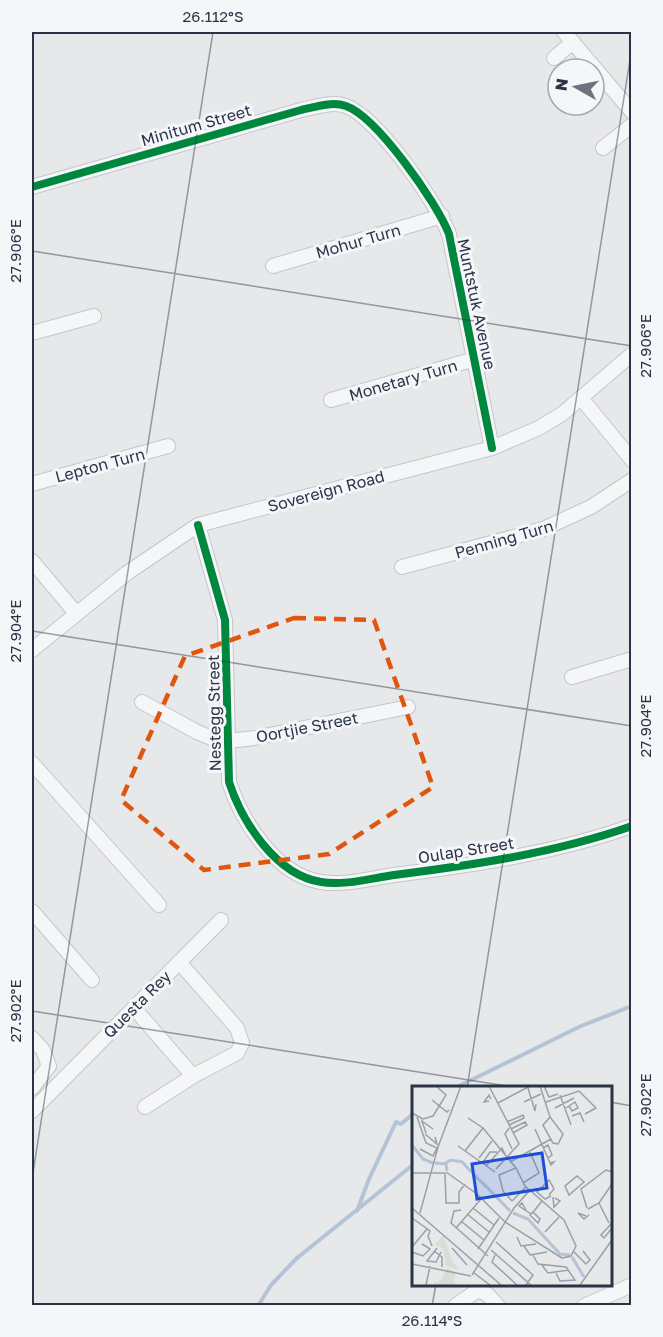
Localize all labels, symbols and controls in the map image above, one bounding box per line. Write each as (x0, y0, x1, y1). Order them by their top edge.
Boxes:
text: 26.112°S (183, 7, 243, 25)
north arrow (546, 57, 606, 117)
text: N (550, 77, 572, 92)
street label: Minitum Street (139, 100, 253, 150)
text: 27.906°E (6, 219, 24, 283)
street label: Mohur Turn (313, 219, 403, 263)
street label: Muntstuk Avenue (453, 237, 501, 371)
text: 27.906°E (636, 314, 654, 378)
street label: Monetary Turn (346, 355, 460, 405)
street label: Lepton Turn (53, 443, 147, 487)
street label: Sovereign Road (265, 466, 387, 516)
street label: Penning Turn (452, 515, 556, 563)
text: 27.904°E (6, 600, 24, 662)
street label: Nestegg Street (203, 655, 225, 771)
text: 27.904°E (636, 695, 654, 757)
street label: Oortjie Street (254, 707, 360, 747)
street label: Oulap Street (417, 833, 515, 867)
street label: Questa Rey (99, 966, 175, 1042)
text: 27.902°E (6, 979, 24, 1043)
text: 27.902°E (636, 1073, 654, 1137)
inset map (412, 1086, 612, 1286)
text: 26.114°S (402, 1311, 462, 1329)

